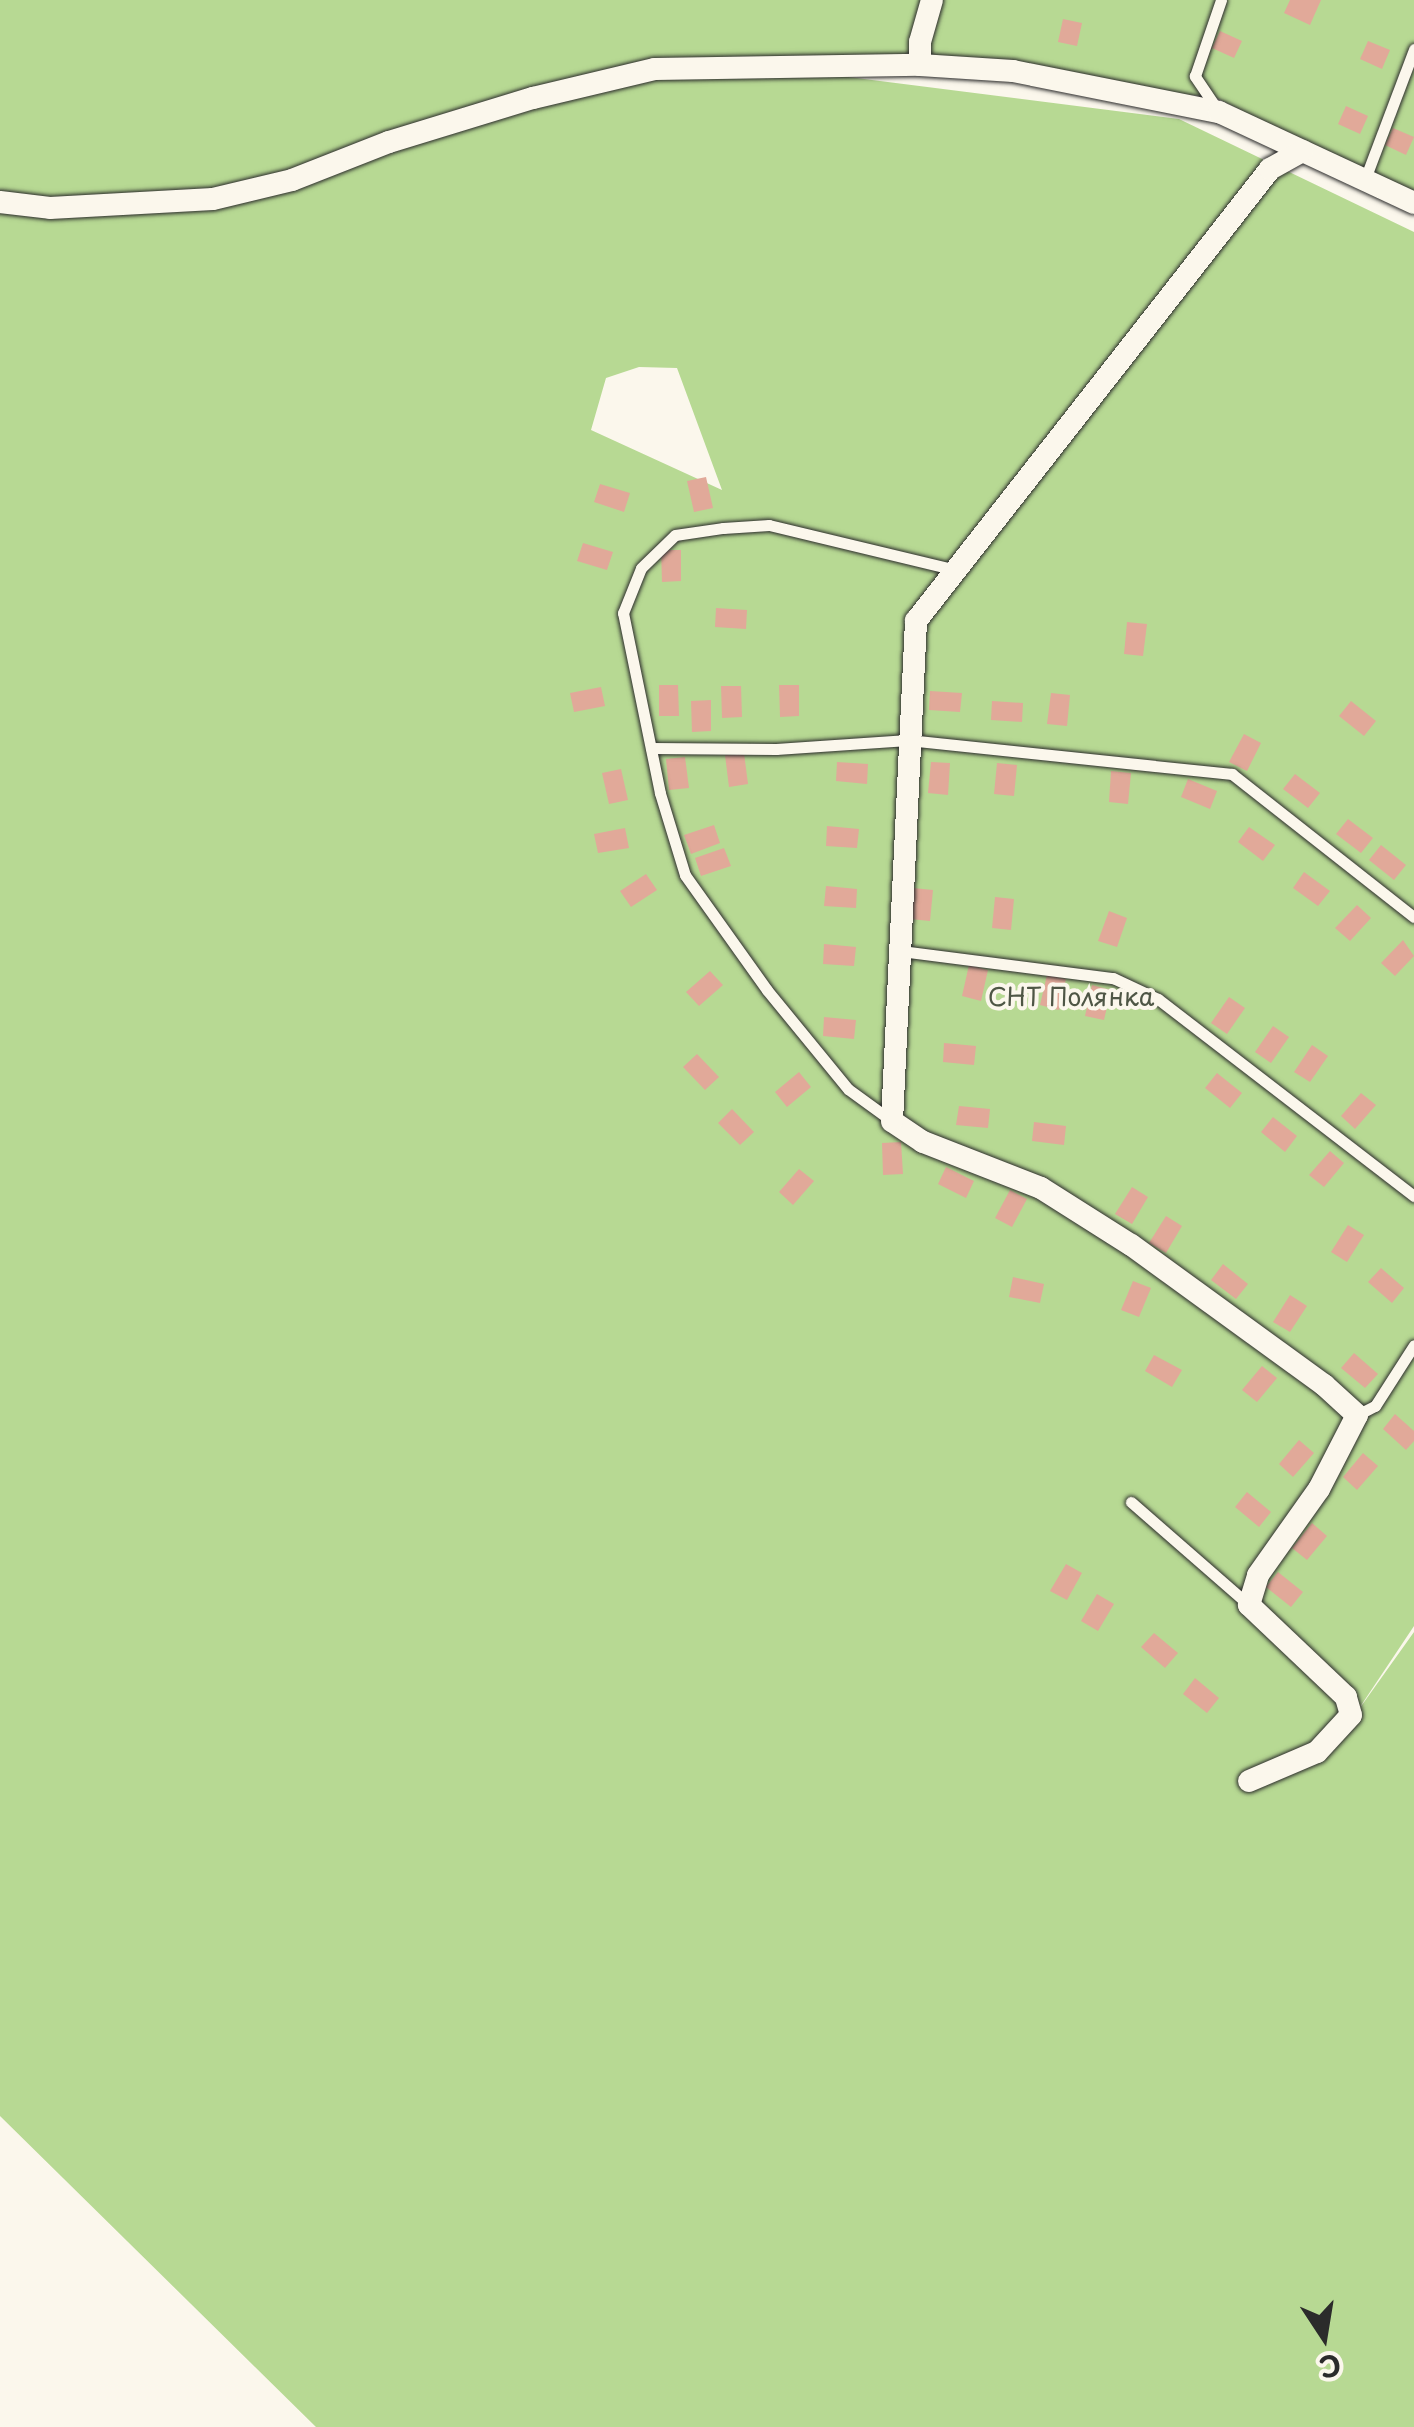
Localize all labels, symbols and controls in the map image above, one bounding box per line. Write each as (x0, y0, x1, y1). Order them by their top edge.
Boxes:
park label: СНТ Полянка (987, 981, 1155, 1011)
north arrow (1274, 2287, 1374, 2387)
text: С (1316, 2344, 1345, 2390)

